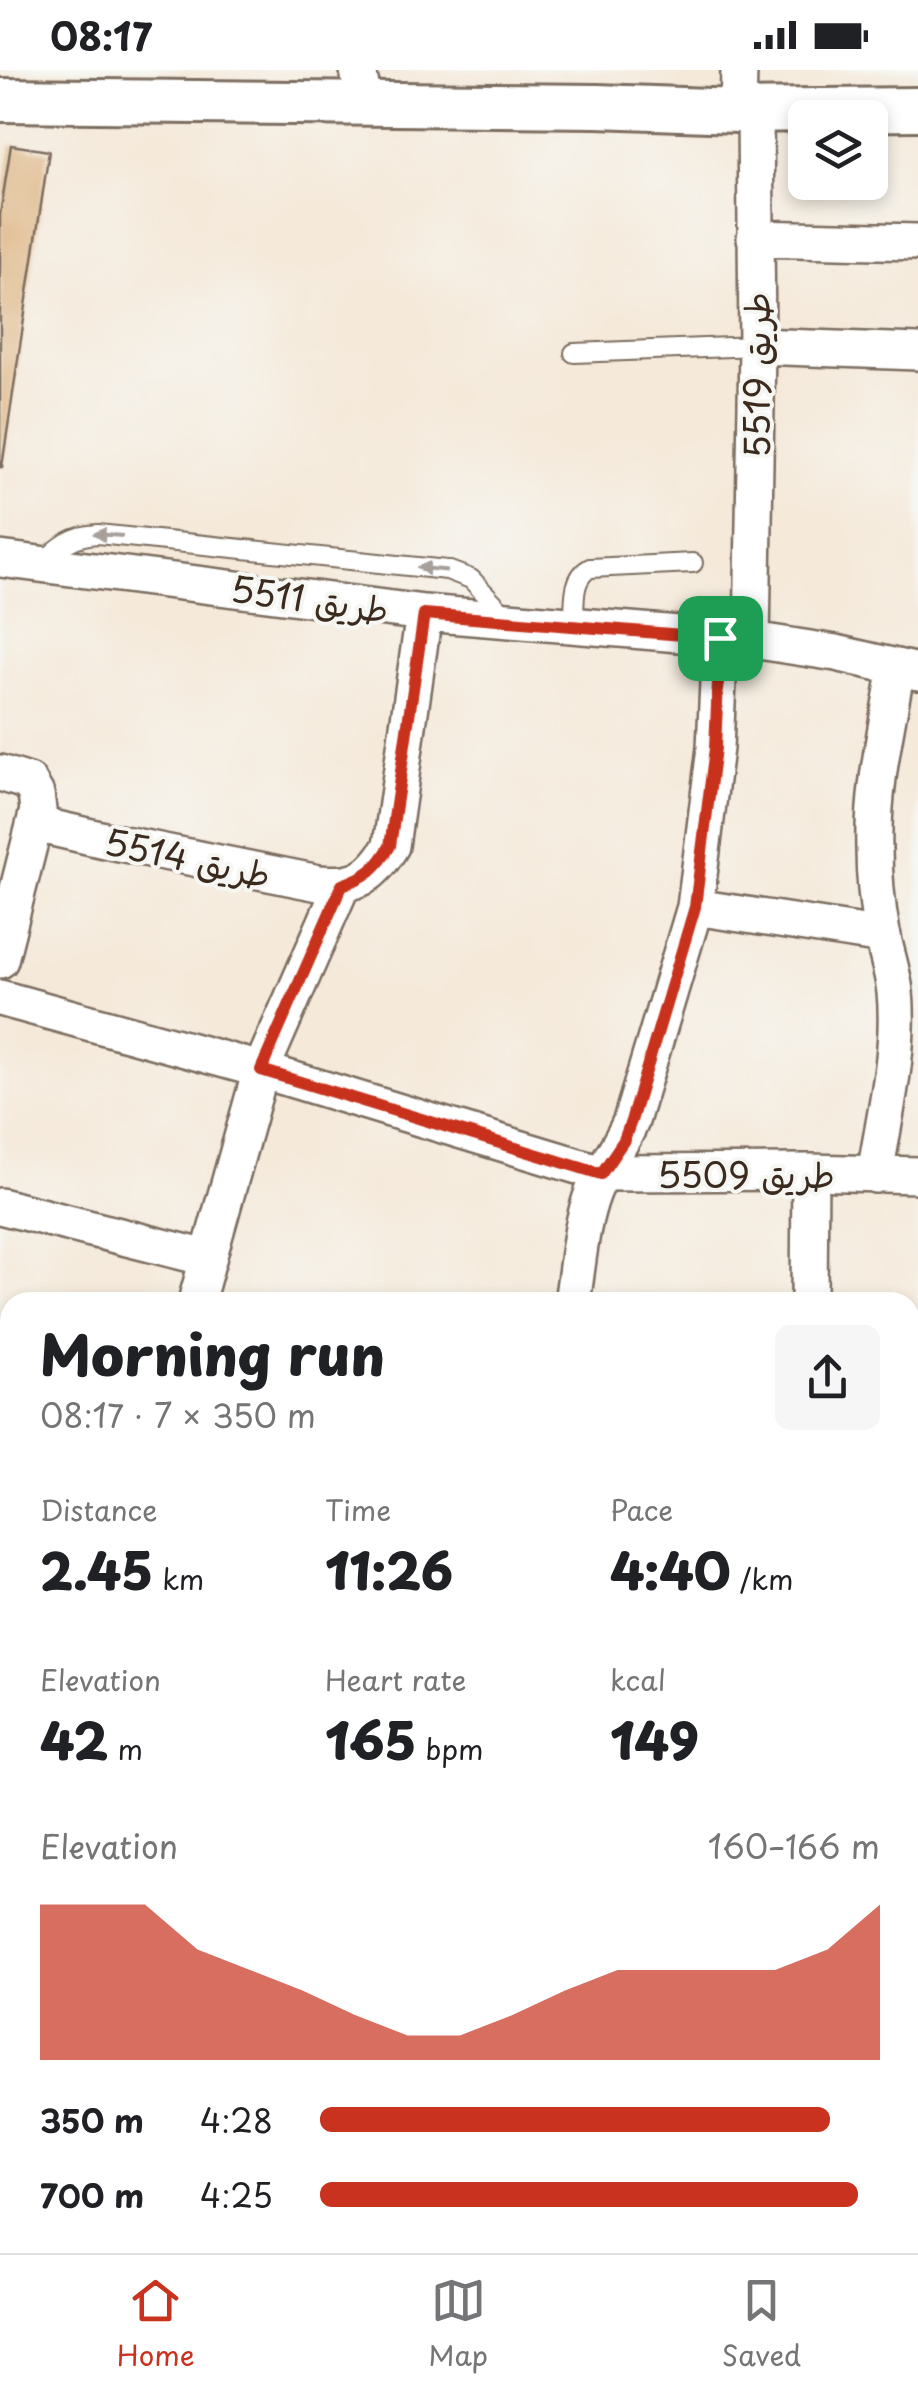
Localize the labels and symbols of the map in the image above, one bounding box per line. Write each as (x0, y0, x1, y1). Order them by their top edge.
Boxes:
street label: طريق 5519 (729, 292, 782, 458)
one-way arrow (92, 527, 124, 543)
street label: طريق 5511 (228, 561, 392, 635)
one-way arrow (415, 561, 447, 577)
pin (678, 596, 763, 681)
street label: طريق 5514 (100, 814, 276, 900)
street label: طريق 5509 (657, 1147, 835, 1200)

